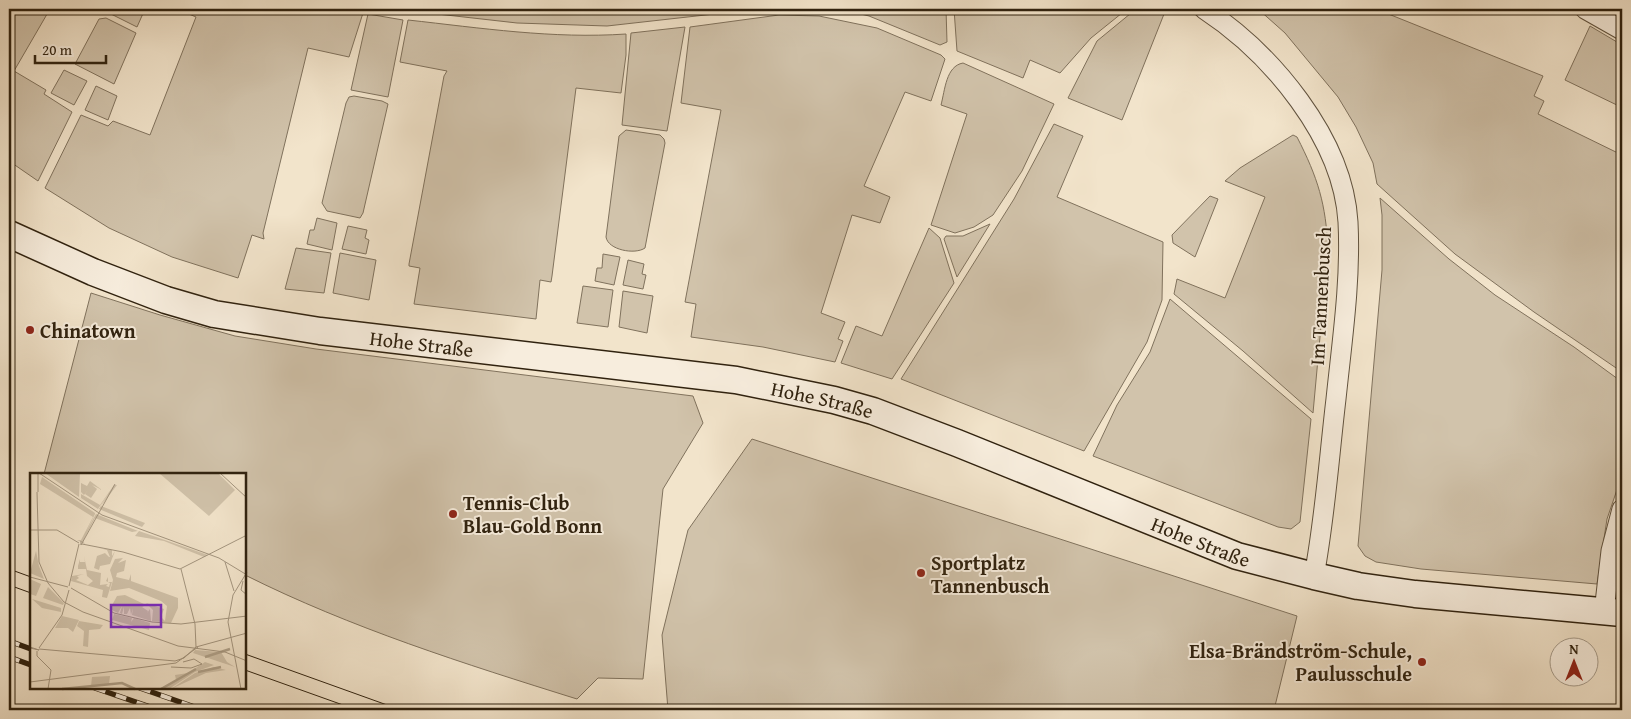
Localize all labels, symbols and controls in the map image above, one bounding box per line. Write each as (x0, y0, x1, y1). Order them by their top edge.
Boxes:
scale bar (35, 32, 106, 64)
text: 20 m (42, 39, 73, 60)
street label: Im Tannenbusch (1302, 226, 1338, 366)
place label: Chinatown (40, 316, 136, 345)
street label: Hohe Straße (368, 322, 475, 363)
marker: Chinatown (24, 324, 36, 336)
street label: Hohe Straße (769, 373, 877, 425)
inset map (30, 473, 246, 689)
place label: Tennis-Club Blau-Gold Bonn (463, 488, 602, 540)
marker: Tennis-Club Blau-Gold Bonn (447, 508, 459, 520)
street label: Hohe Straße (1147, 509, 1253, 573)
place label: Sportplatz Tannenbusch (931, 548, 1049, 600)
marker: Sportplatz Tannenbusch (915, 567, 927, 579)
place label: Elsa-Brändström-Schule, Paulusschule (1189, 636, 1412, 688)
north arrow (1548, 636, 1598, 686)
text: N (1569, 639, 1579, 659)
marker: Elsa-Brändström-Schule, Paulusschule (1416, 656, 1428, 668)

